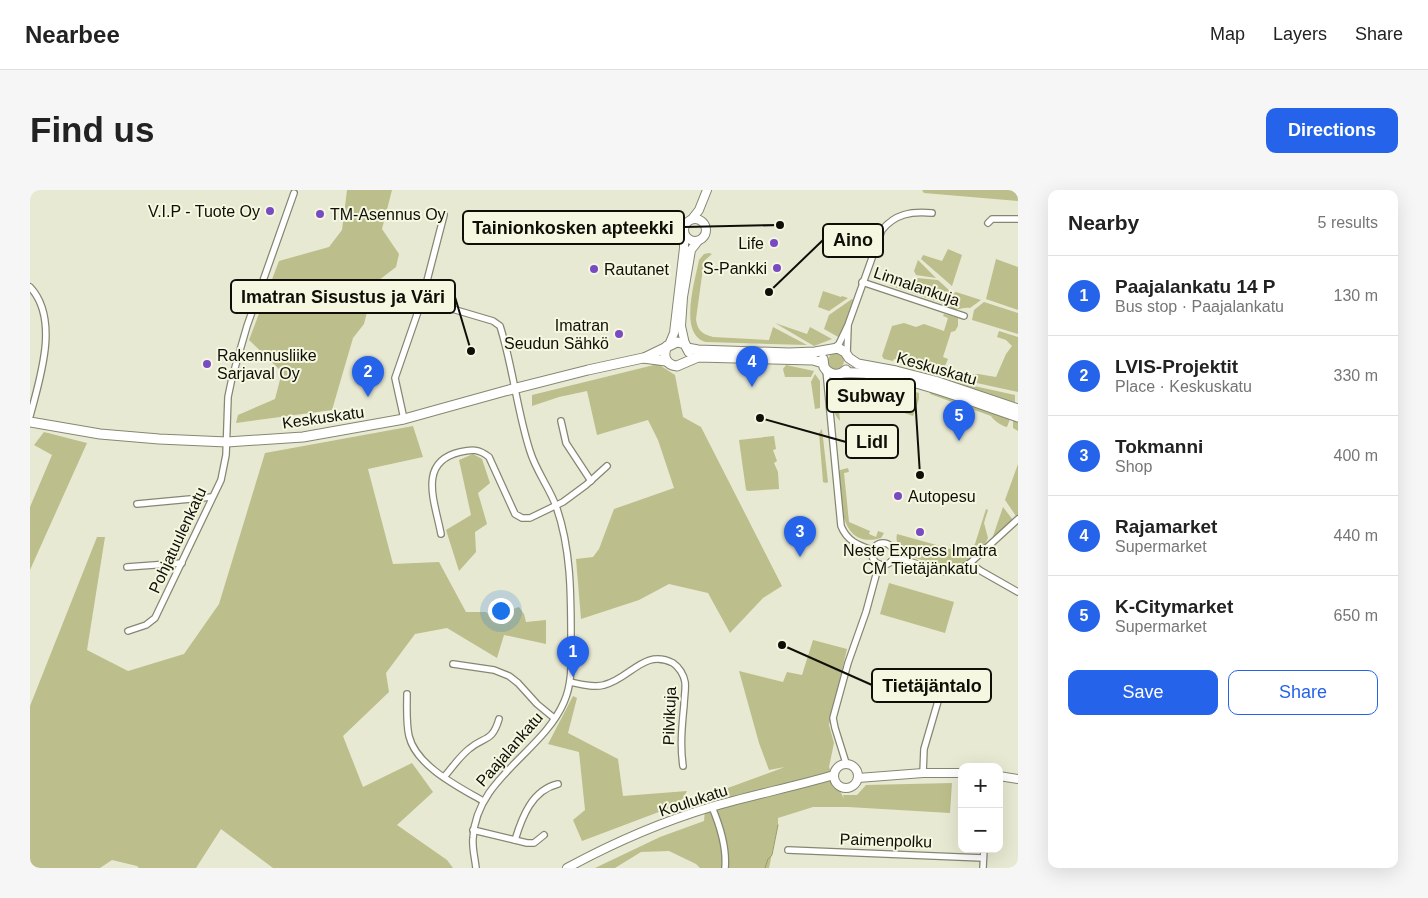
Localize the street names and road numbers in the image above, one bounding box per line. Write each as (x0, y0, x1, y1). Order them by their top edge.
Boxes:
street label: Linnalankuja (872, 264, 962, 309)
street label: Keskuskatu (895, 349, 979, 388)
street label: Keskuskatu (281, 403, 365, 432)
street label: Pohjatuulenkatu (145, 485, 209, 596)
street label: Pilvikuja (660, 686, 679, 746)
street label: Paajalankatu (473, 709, 546, 790)
street label: Koulukatu (657, 781, 730, 820)
street label: Paimenpolku (839, 830, 933, 851)

